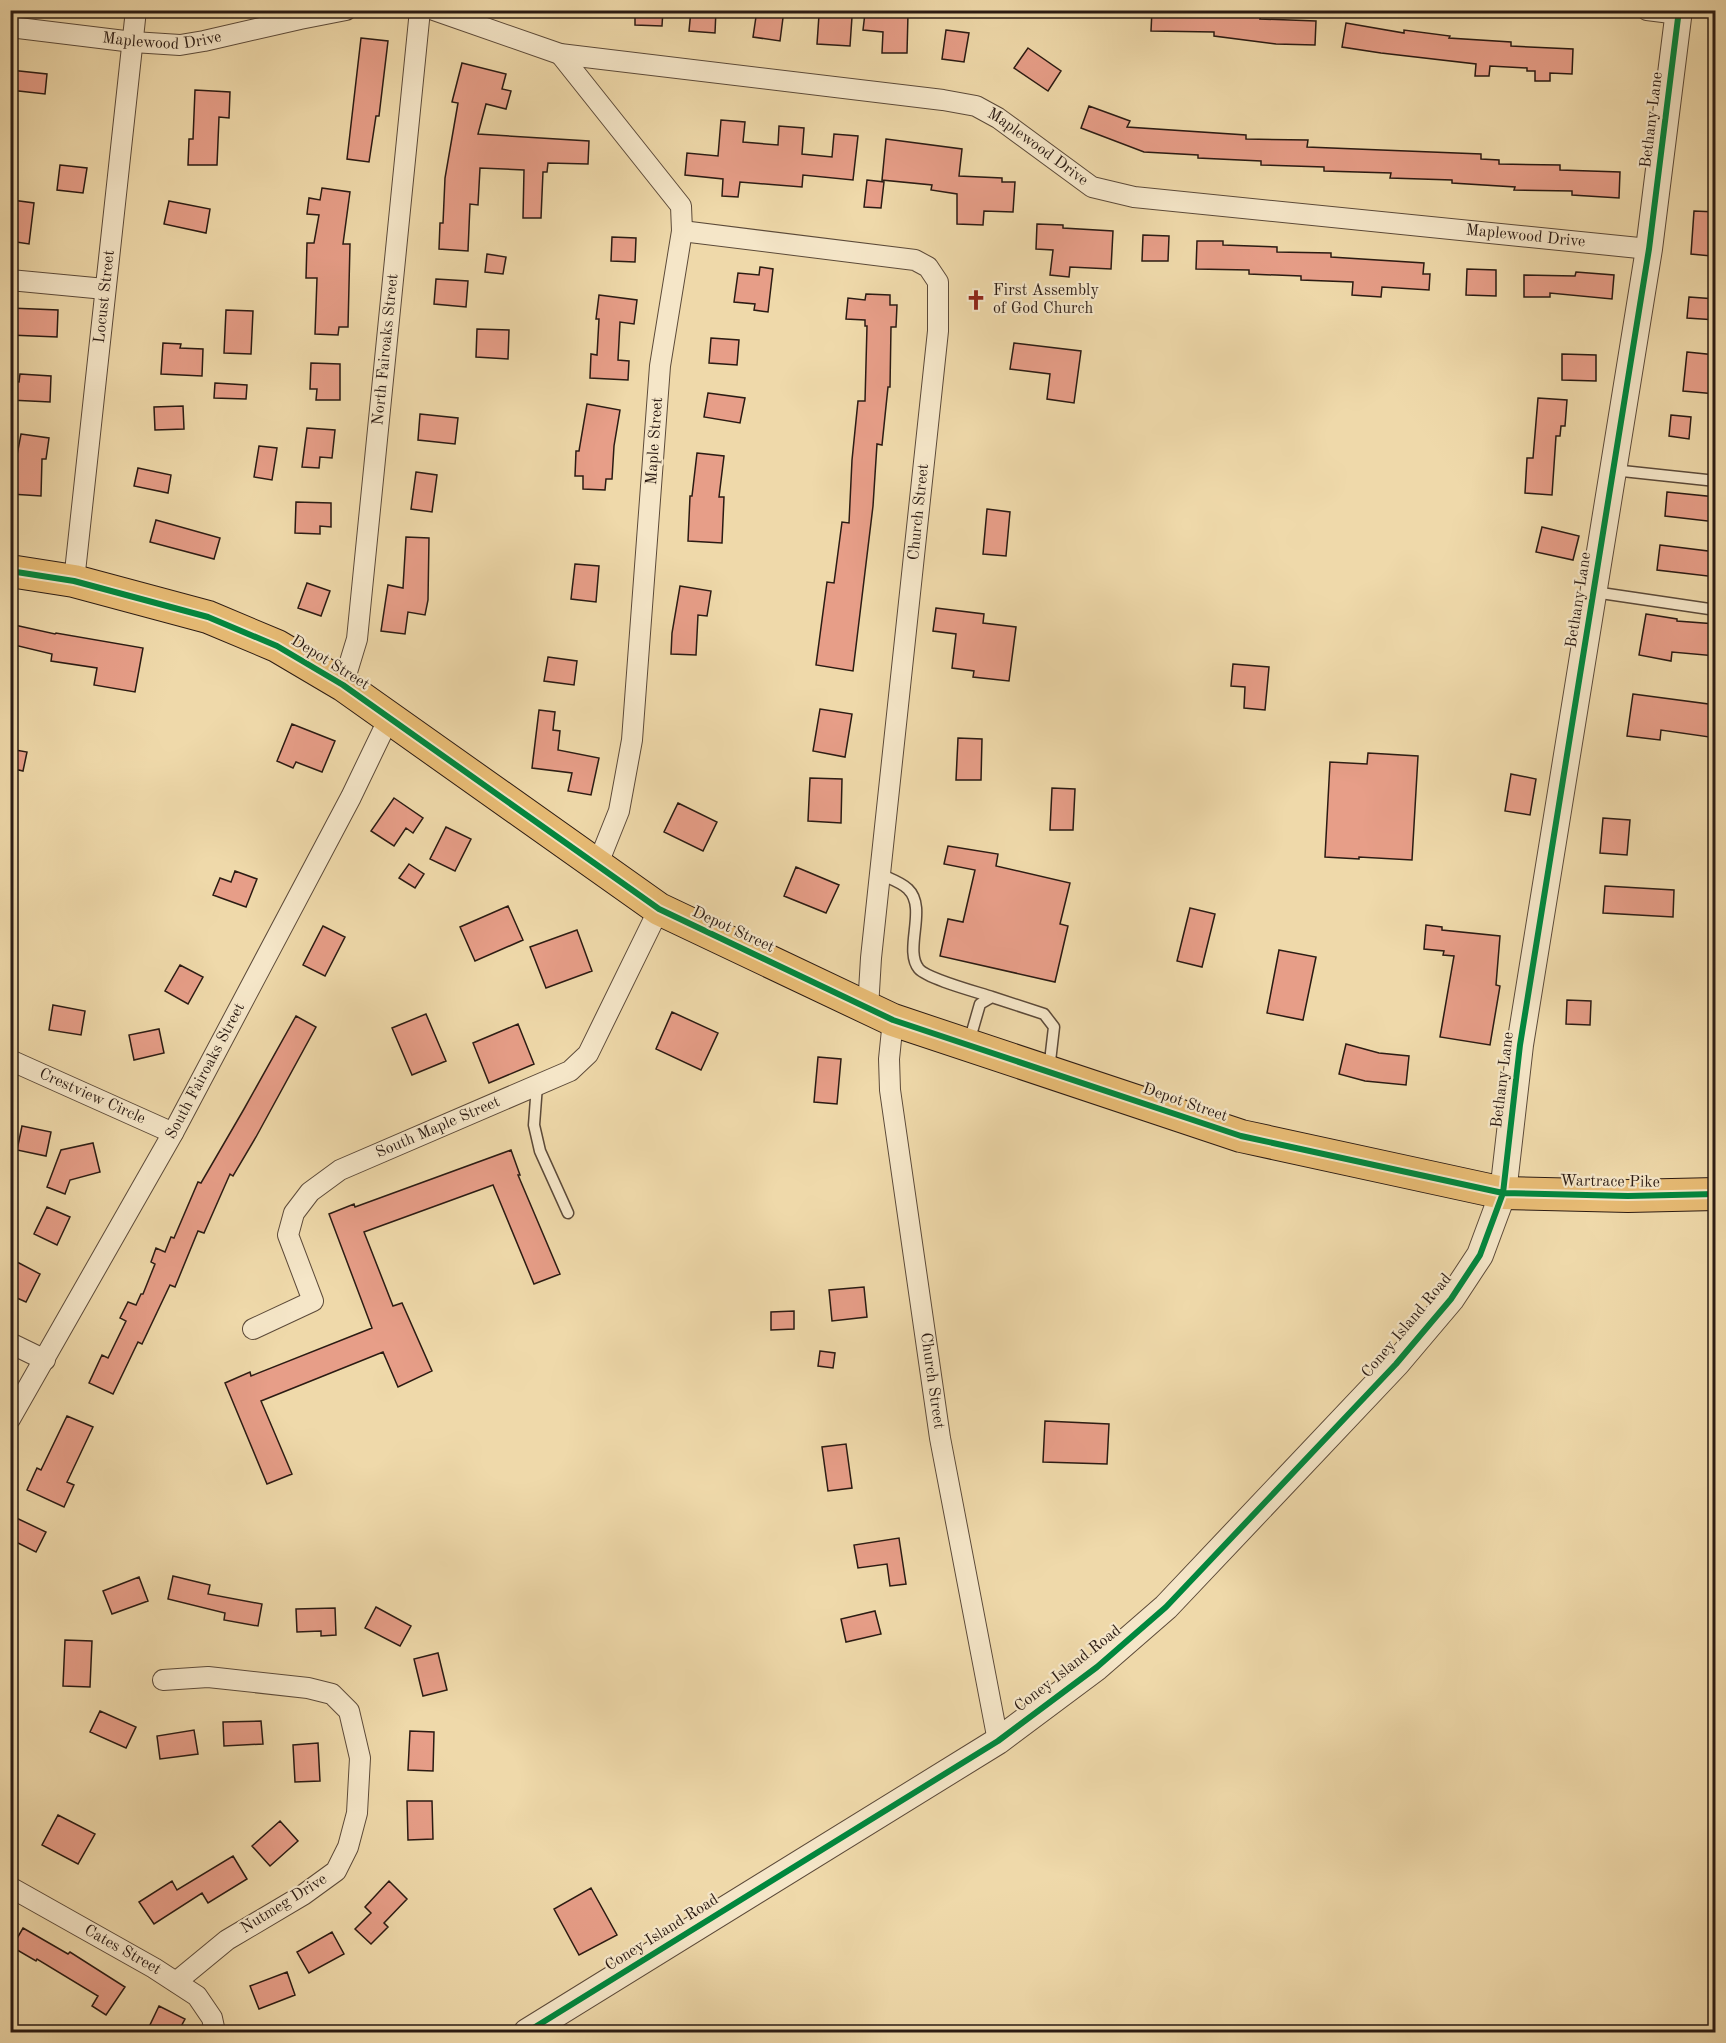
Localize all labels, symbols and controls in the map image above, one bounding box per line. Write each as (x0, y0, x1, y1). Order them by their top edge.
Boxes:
street label: Maplewood Drive (101, 29, 223, 53)
street label: Bethany Lane (1638, 71, 1666, 169)
street label: Maplewood Drive (985, 106, 1091, 189)
street label: Maplewood Drive (1465, 223, 1586, 251)
street label: Locust Street (92, 249, 118, 344)
street label: North Fairoaks Street (370, 273, 402, 426)
place label: First Assembly of God Church (993, 283, 1099, 317)
church icon: First Assembly of God Church (964, 288, 988, 312)
street label: Maple Street (644, 396, 666, 486)
street label: Church Street (906, 462, 932, 561)
street label: Bethany Lane (1564, 551, 1594, 649)
street label: Depot Street (288, 633, 372, 693)
street label: Depot Street (689, 904, 777, 956)
street label: South Fairoaks Street (163, 1000, 248, 1142)
street label: Bethany Lane (1489, 1031, 1517, 1129)
street label: Crestview Circle (37, 1066, 148, 1128)
street label: Depot Street (1141, 1081, 1230, 1125)
street label: South Maple Street (374, 1094, 503, 1162)
street label: Wartrace Pike (1560, 1173, 1660, 1191)
street label: Coney Island Road (1359, 1271, 1455, 1381)
street label: Church Street (917, 1332, 947, 1430)
street label: Coney Island Road (1012, 1623, 1124, 1715)
street label: Nutmeg Drive (238, 1871, 330, 1937)
street label: Coney Island Road (603, 1892, 721, 1974)
street label: Cates Street (81, 1922, 164, 1978)

